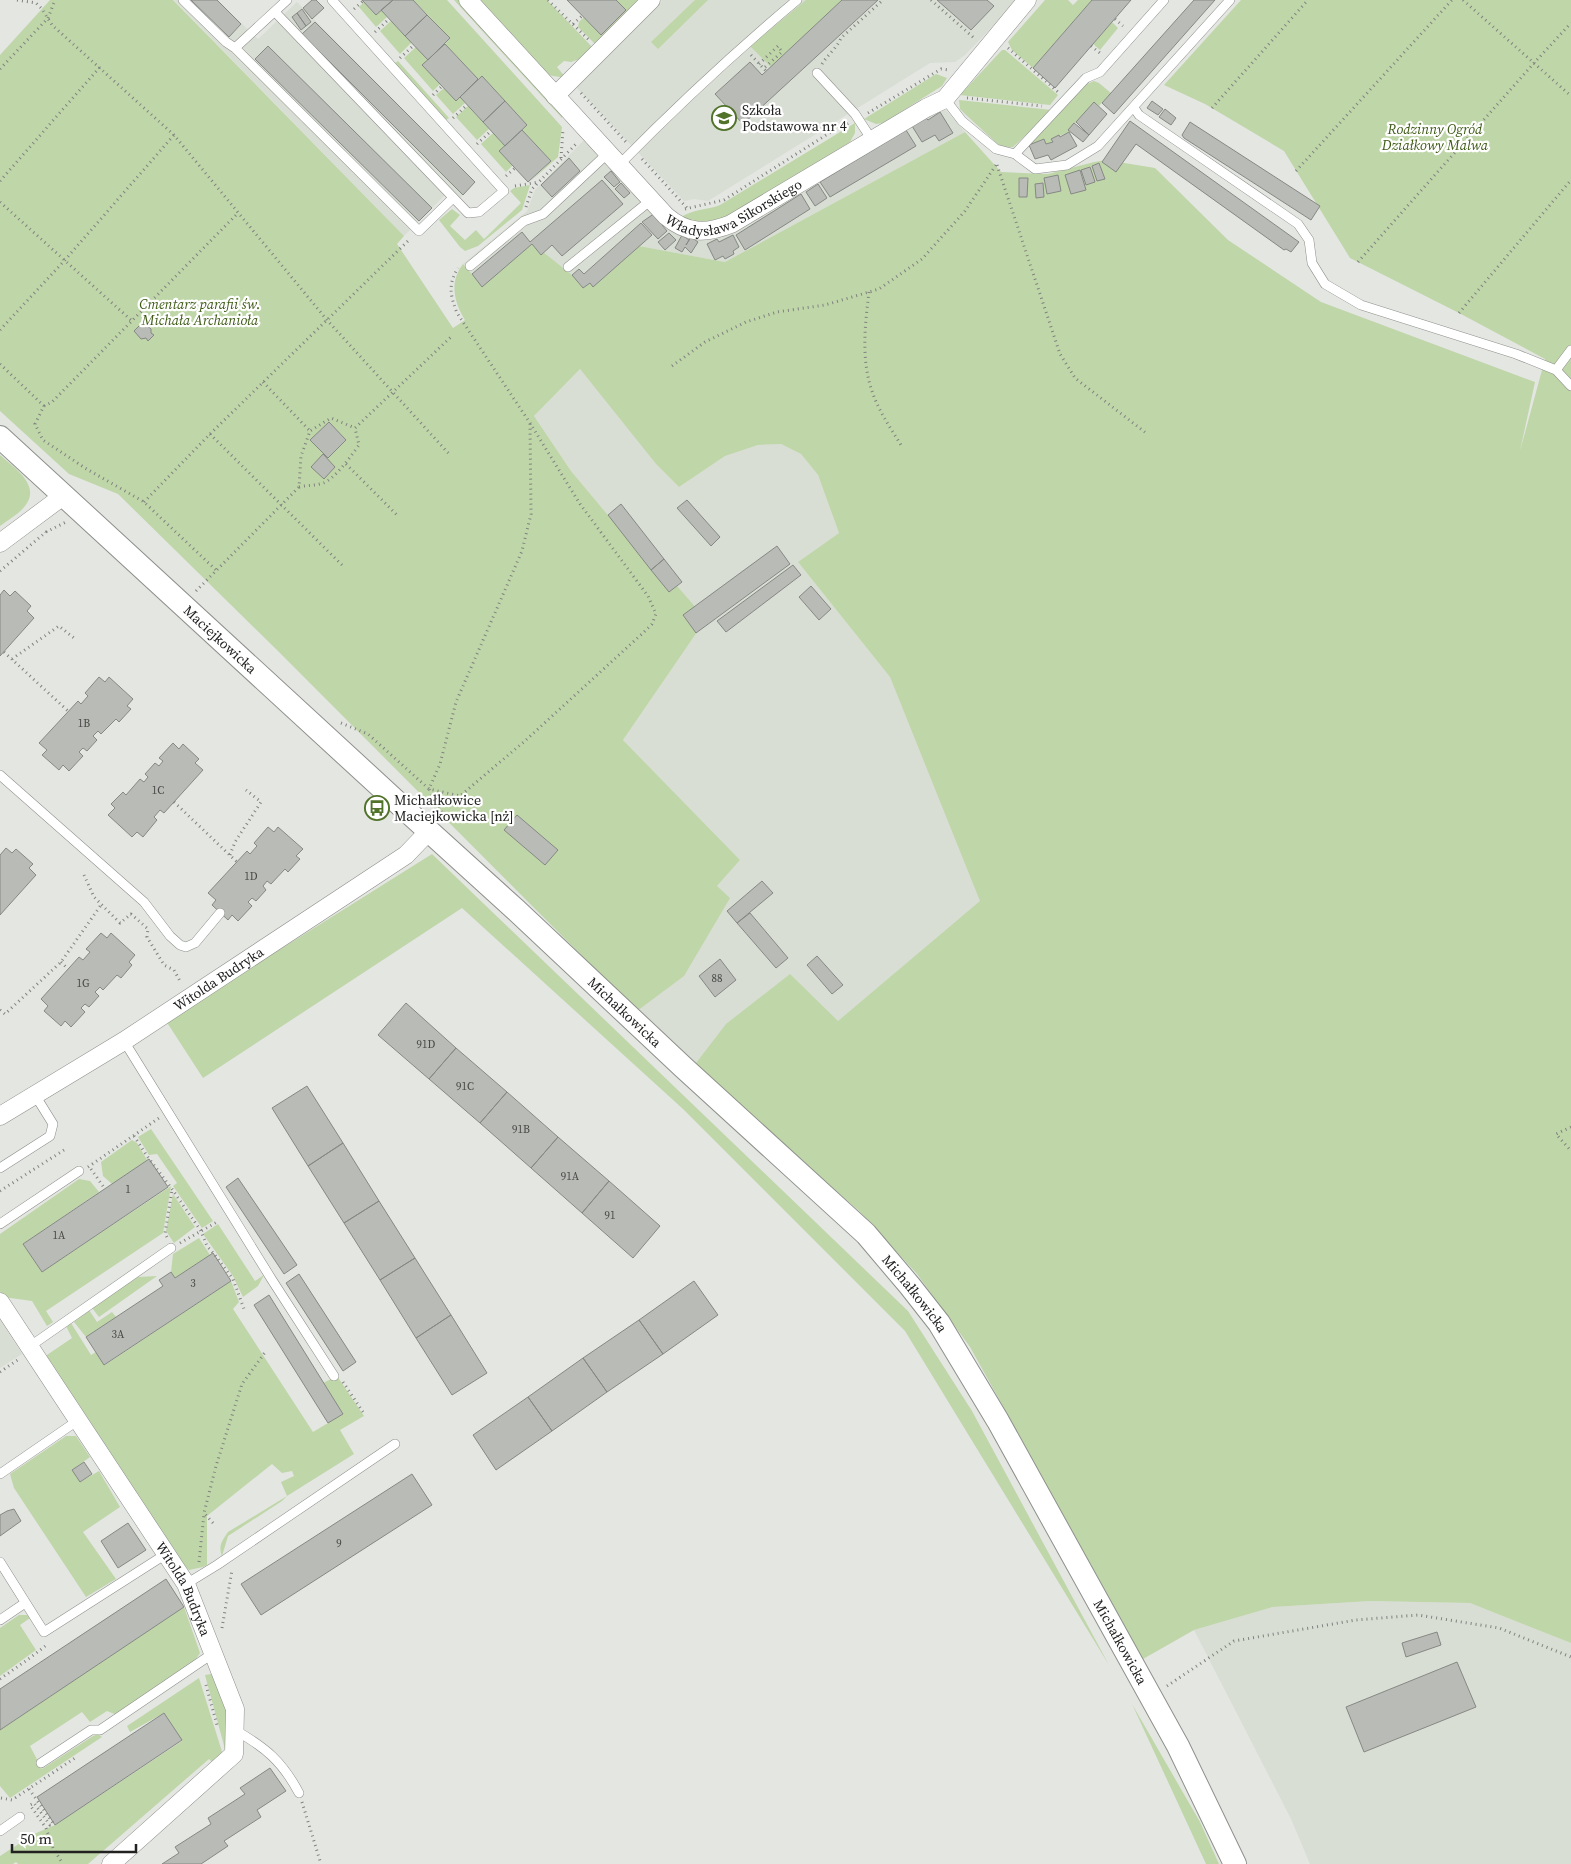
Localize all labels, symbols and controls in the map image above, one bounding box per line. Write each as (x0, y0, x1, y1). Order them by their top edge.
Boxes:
place label: Szkoła Podstawowa nr 4 (742, 100, 847, 136)
school or university icon: Szkoła Podstawowa nr 4 (711, 105, 737, 131)
park label: Rodzinny Ogród Działkowy Malwa (1381, 119, 1489, 155)
street label: Władysława Sikorskiego (661, 174, 806, 241)
park label: Cmentarz parafii św. Michała Archanioła (139, 294, 261, 330)
street label: Maciejkowicka (179, 601, 262, 679)
house number: 1B (78, 716, 90, 731)
house number: 1C (152, 783, 164, 798)
place label: Michałkowice Maciejkowicka [nż] (394, 790, 514, 826)
bus stop icon: Michałkowice Maciejkowicka [nż] (364, 795, 390, 821)
house number: 1D (244, 869, 258, 884)
street label: Witolda Budryka (169, 941, 268, 1016)
house number: 88 (712, 971, 723, 986)
street label: Michałkowicka (583, 972, 667, 1052)
house number: 1G (76, 976, 90, 991)
house number: 91D (417, 1037, 436, 1052)
house number: 91C (456, 1079, 474, 1094)
house number: 91B (512, 1122, 530, 1137)
house number: 91A (561, 1169, 580, 1184)
house number: 1 (125, 1182, 131, 1197)
house number: 91 (605, 1208, 616, 1223)
house number: 1A (53, 1228, 66, 1243)
street label: Michałkowicka (878, 1250, 953, 1337)
house number: 3 (190, 1276, 196, 1291)
house number: 3A (112, 1327, 125, 1342)
house number: 9 (336, 1536, 342, 1551)
street label: Witolda Budryka (151, 1538, 216, 1640)
street label: Michałkowicka (1089, 1596, 1152, 1689)
scale bar (12, 1822, 136, 1854)
text: 50 m (20, 1828, 52, 1849)

